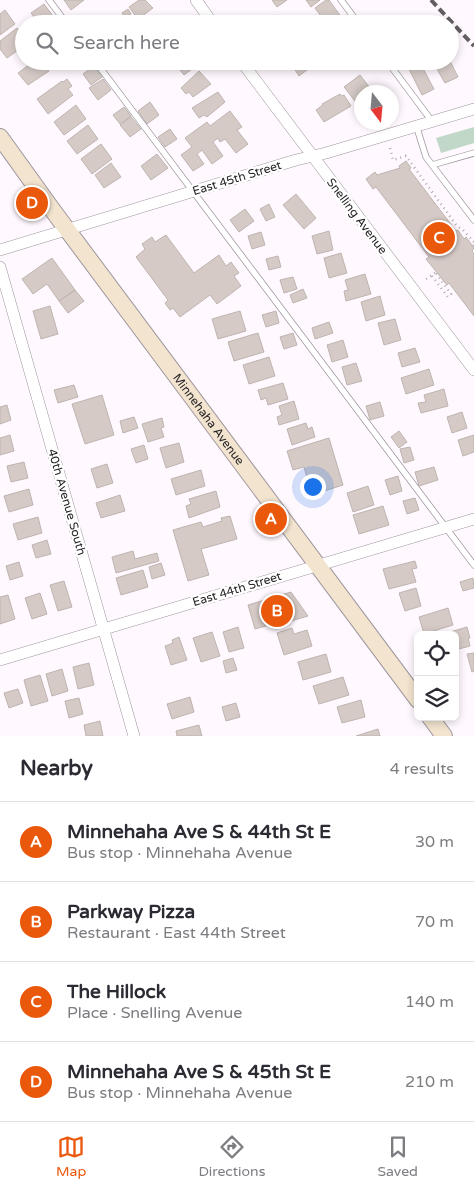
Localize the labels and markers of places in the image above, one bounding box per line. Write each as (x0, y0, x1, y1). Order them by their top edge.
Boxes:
pin: D (16, 184, 48, 222)
pin: C (423, 219, 455, 257)
pin: A (255, 500, 287, 538)
pin: B (261, 592, 293, 630)

